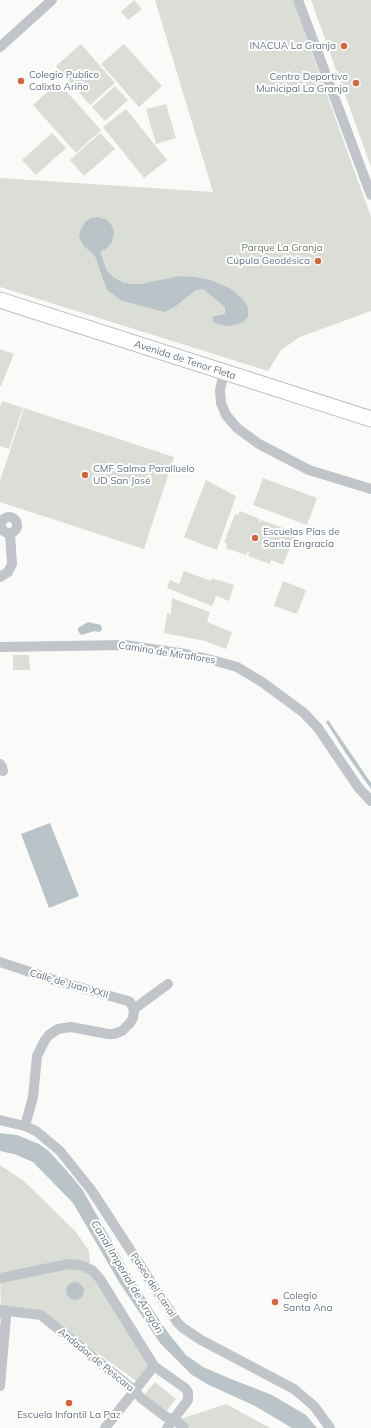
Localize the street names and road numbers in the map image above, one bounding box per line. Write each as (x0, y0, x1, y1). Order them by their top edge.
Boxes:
street label: Avenida de Tenor Fleta (133, 338, 237, 382)
street label: Camino de Miraflores (118, 639, 216, 667)
street label: Calle de Juan XXII (28, 967, 110, 1001)
street label: Paseo del Canal (128, 1251, 178, 1319)
street label: Andador de Pescara (56, 1326, 136, 1394)

